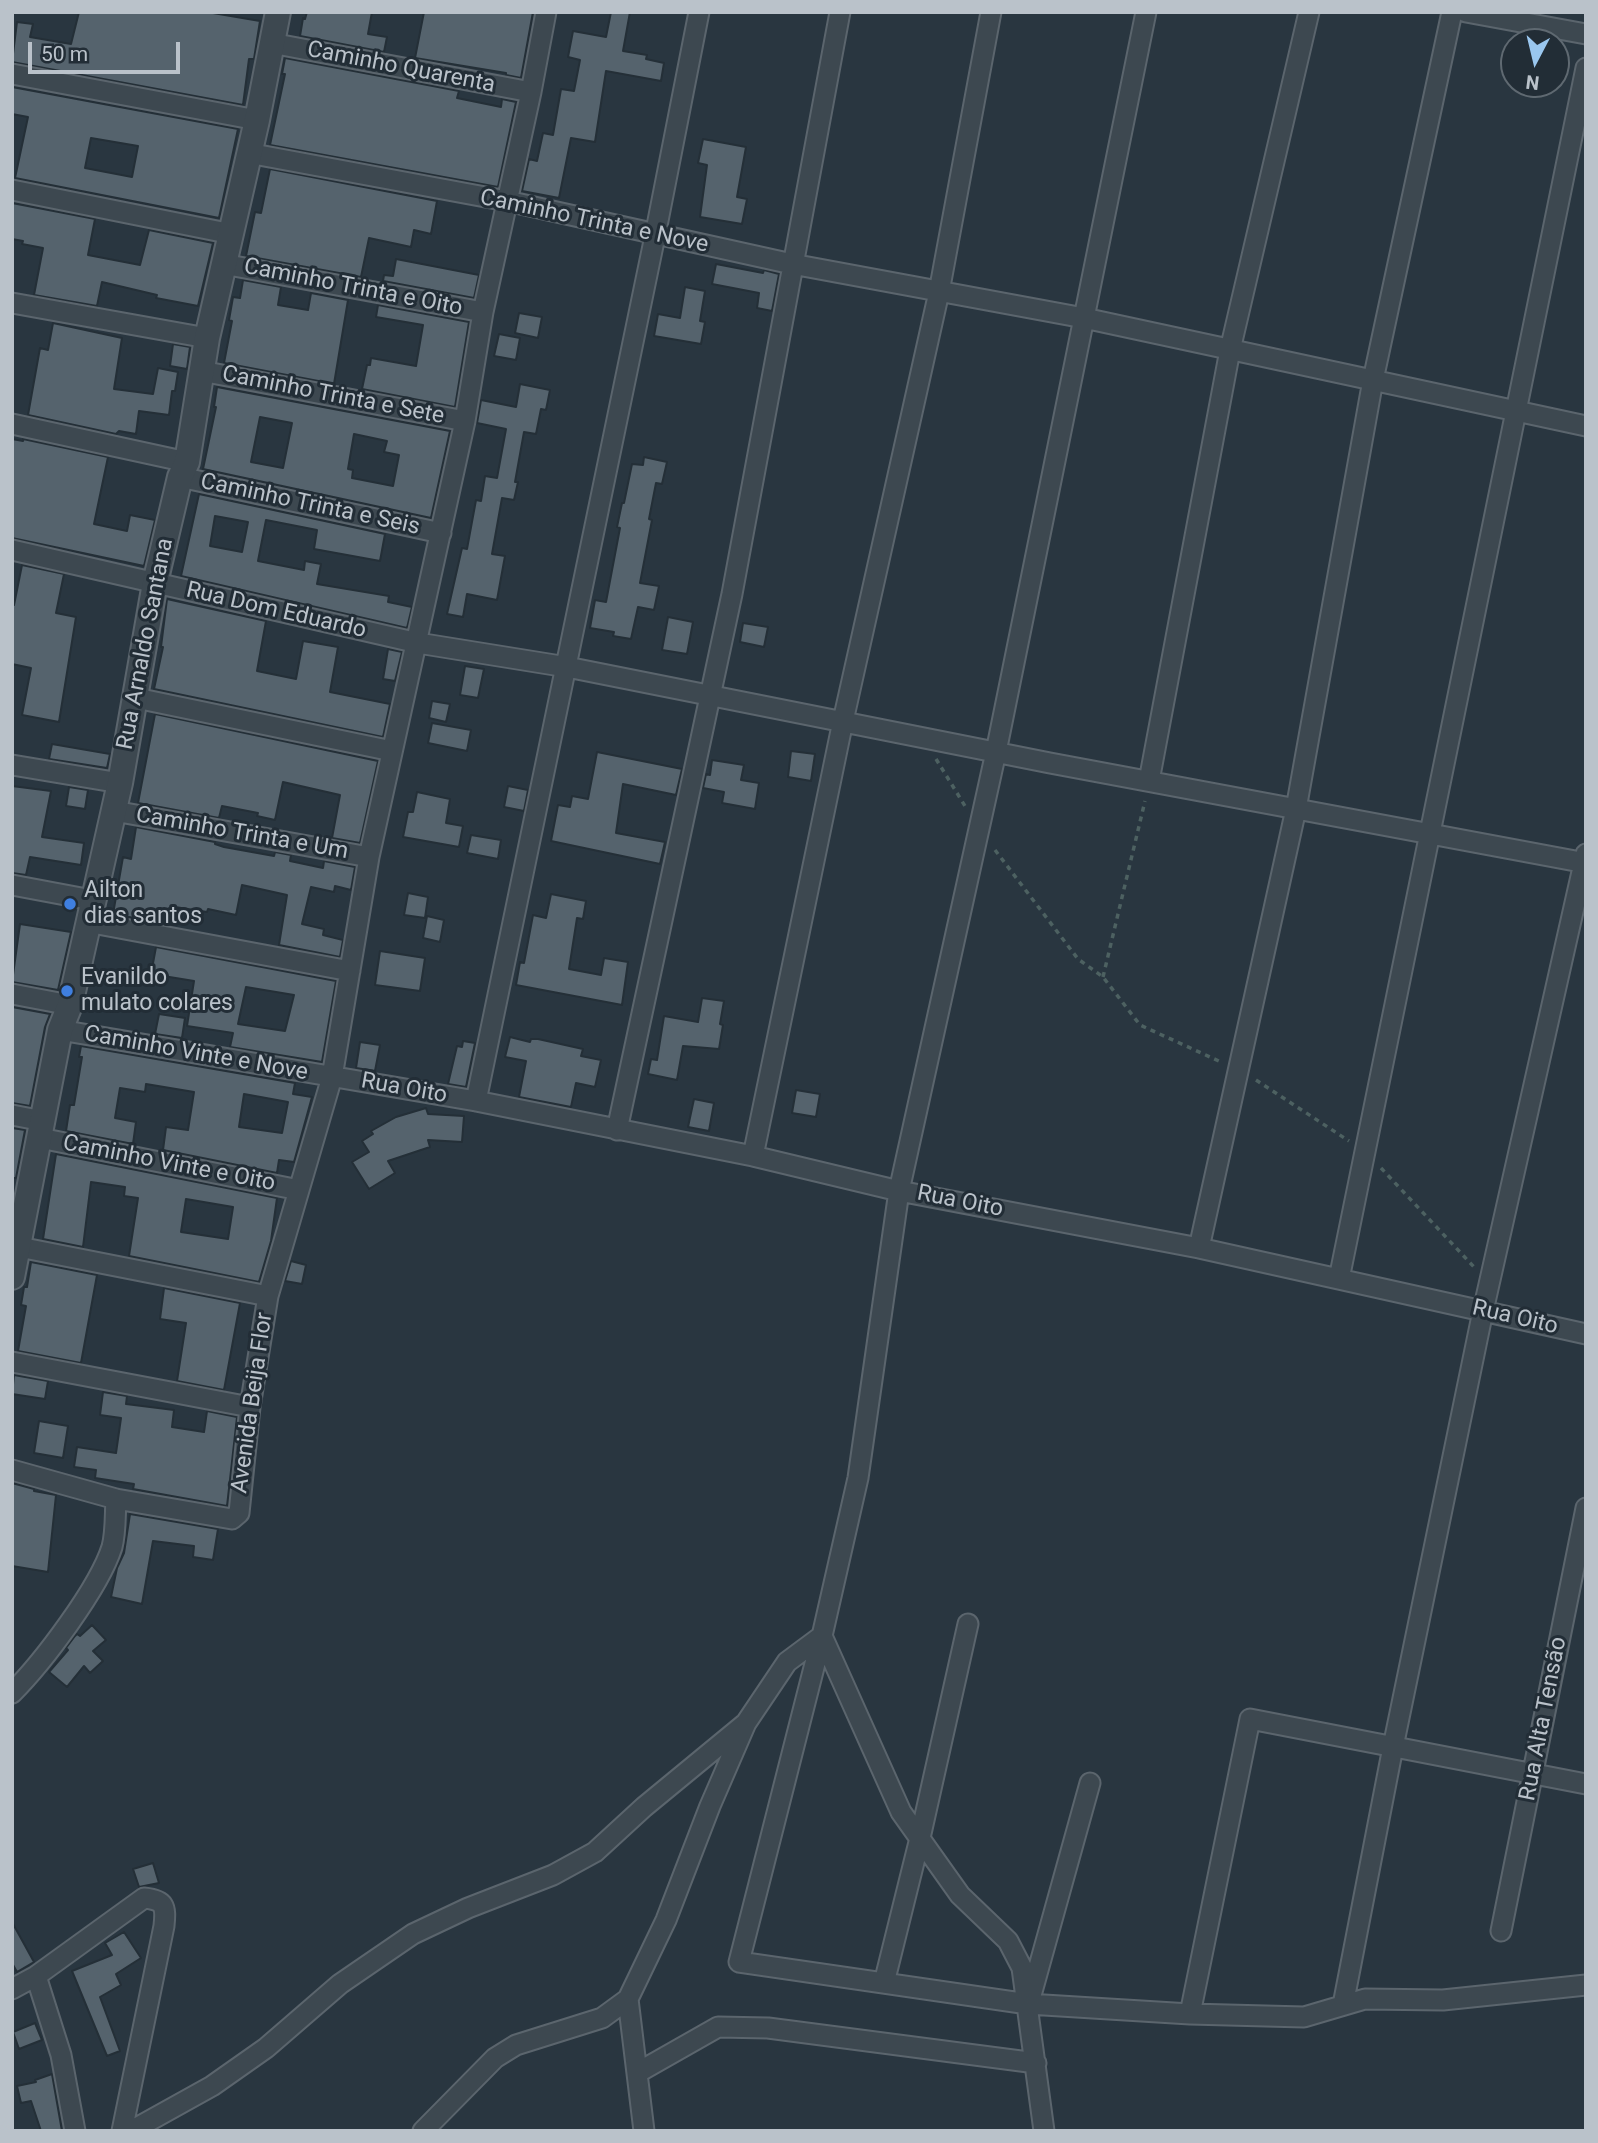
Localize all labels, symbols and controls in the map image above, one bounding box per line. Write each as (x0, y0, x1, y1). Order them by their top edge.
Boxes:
scale bar (32, 28, 184, 72)
north arrow (1500, 28, 1570, 98)
street label: Caminho Quarenta (305, 36, 497, 100)
text: 50 m (41, 42, 88, 66)
text: N (1525, 70, 1541, 95)
street label: Caminho Trinta e Nove (477, 184, 711, 260)
street label: Caminho Trinta e Oito (241, 253, 465, 323)
street label: Caminho Trinta e Sete (220, 361, 446, 431)
street label: Caminho Trinta e Seis (198, 468, 422, 542)
street label: Rua Arnaldo Santana (112, 536, 180, 752)
street label: Rua Dom Eduardo (183, 577, 369, 645)
street label: Caminho Trinta e Um (134, 802, 350, 866)
place label: Ailton dias santos (84, 877, 202, 931)
marker: Ailton dias santos (62, 896, 78, 912)
place label: Evanildo mulato colares (81, 964, 233, 1018)
marker: Evanildo mulato colares (59, 983, 75, 999)
street label: Caminho Vinte e Nove (82, 1021, 310, 1087)
street label: Rua Oito (359, 1068, 449, 1110)
street label: Caminho Vinte e Oito (61, 1130, 277, 1198)
street label: Rua Oito (915, 1180, 1005, 1224)
street label: Rua Oito (1470, 1295, 1560, 1341)
street label: Avenida Beija Flor (227, 1311, 279, 1495)
street label: Rua Alta Tensão (1515, 1635, 1573, 1803)

